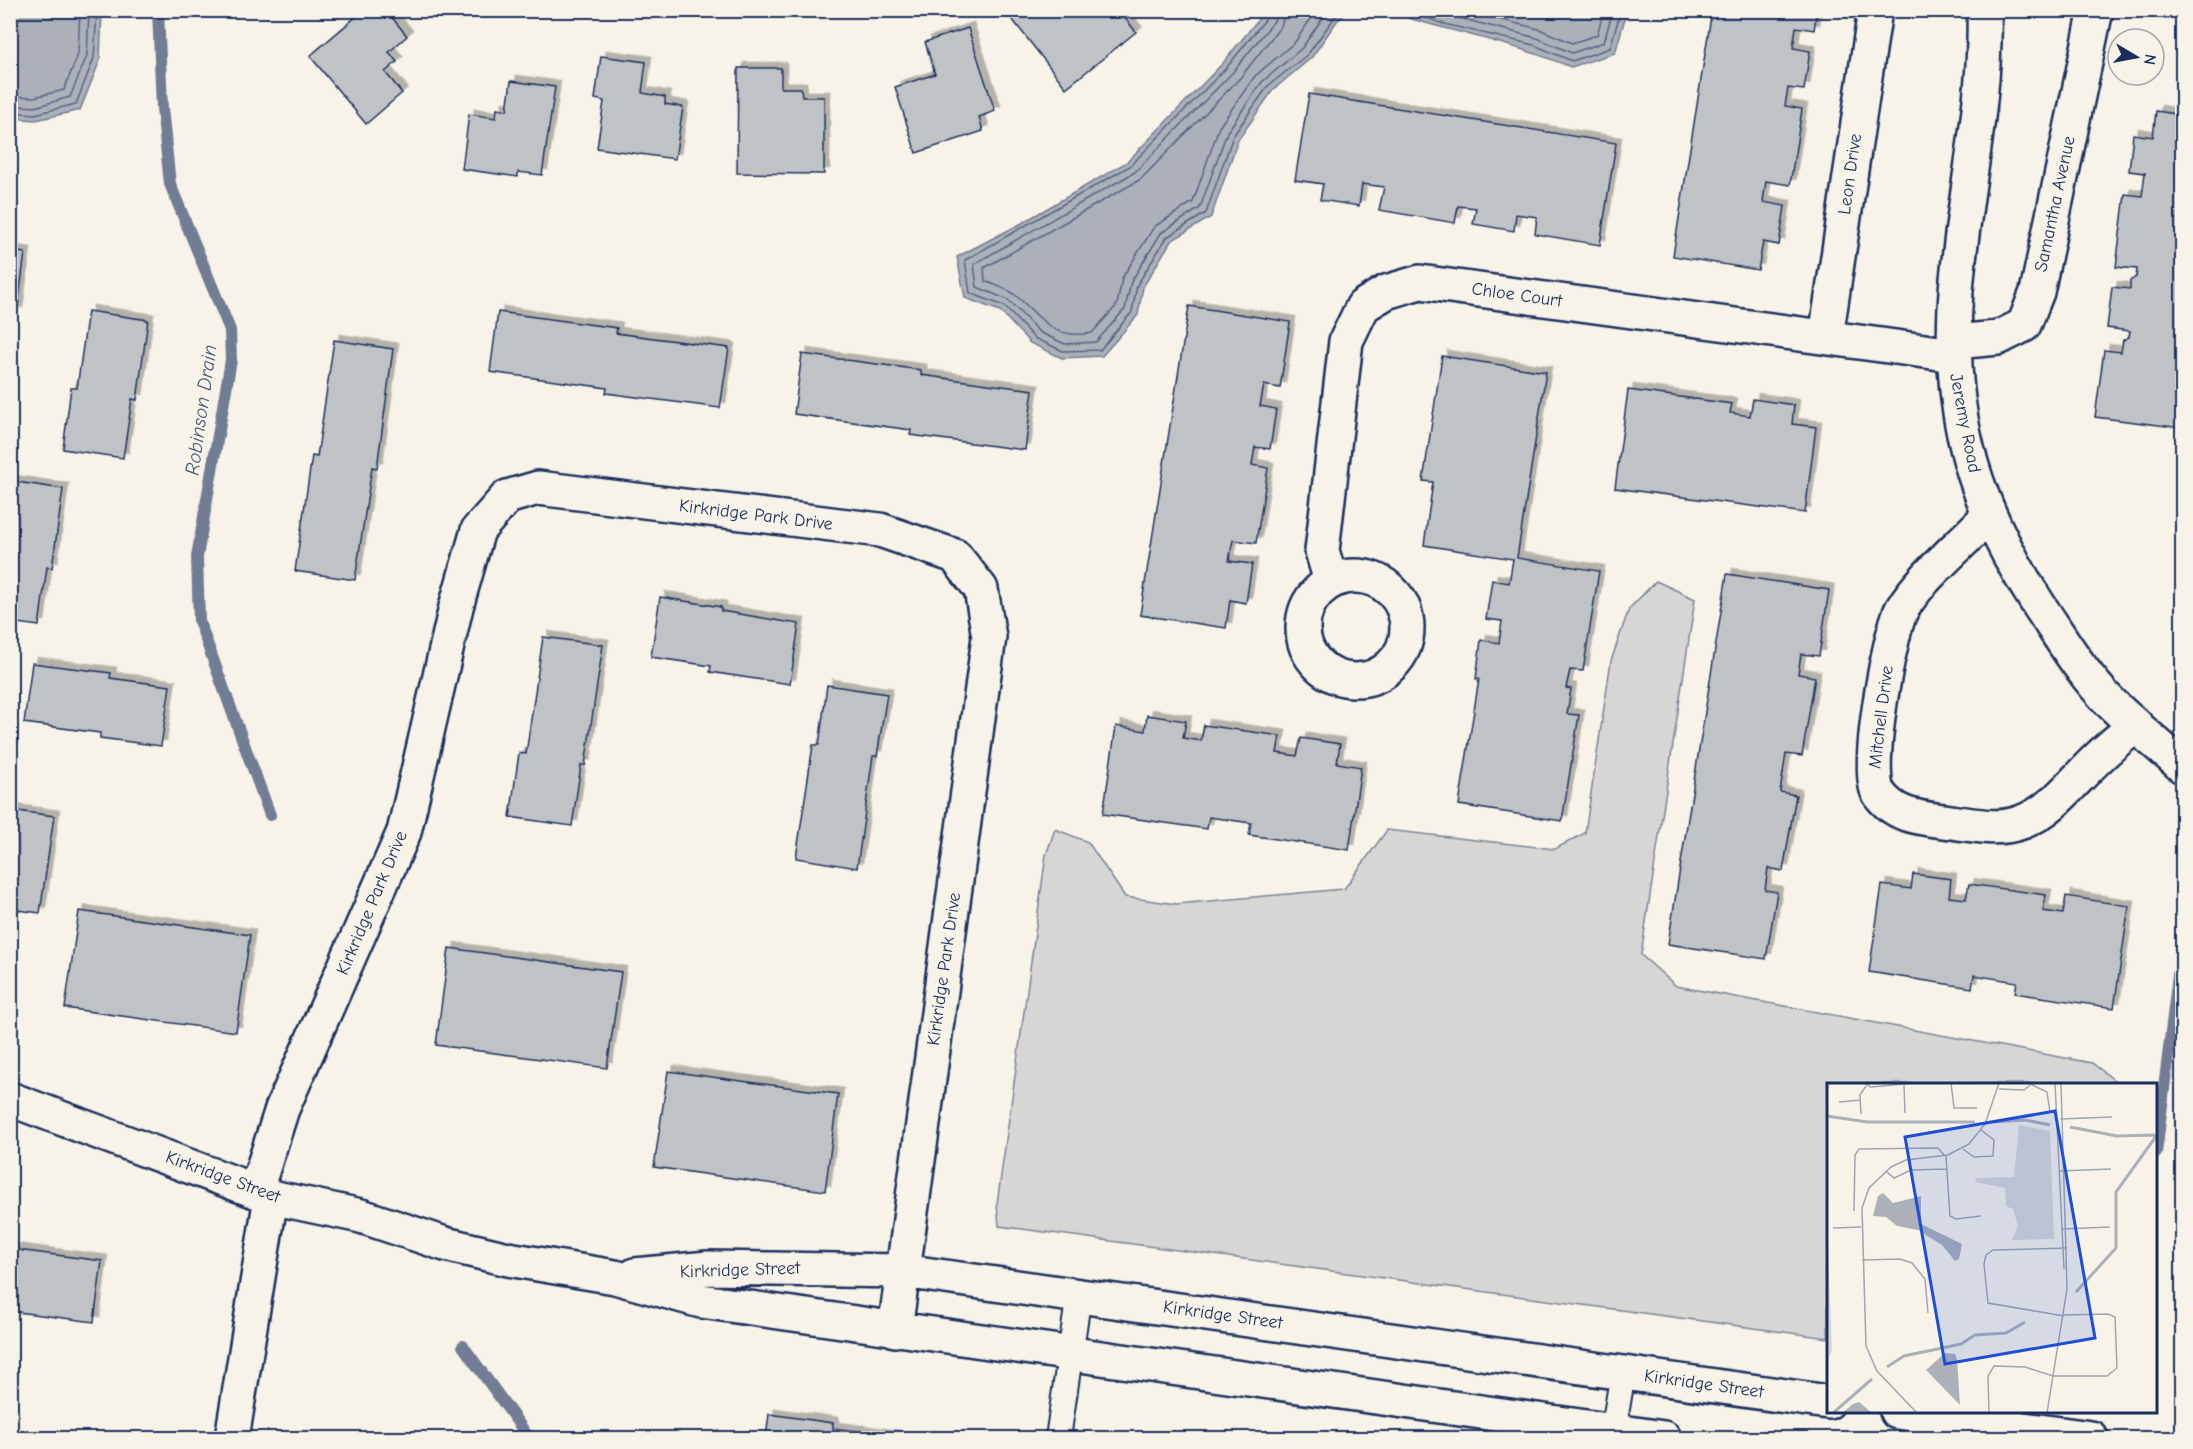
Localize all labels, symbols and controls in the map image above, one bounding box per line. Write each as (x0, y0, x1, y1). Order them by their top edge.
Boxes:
north arrow (2106, 27, 2166, 87)
text: N (2140, 53, 2160, 66)
street label: Leon Drive (1834, 132, 1866, 216)
street label: Samantha Avenue (2030, 134, 2080, 274)
street label: Chloe Court (1470, 278, 1564, 312)
water label: Robinson Drain (180, 343, 222, 477)
street label: Jeremy Road (1945, 371, 1985, 475)
street label: Kirkridge Park Drive (678, 495, 834, 535)
street label: Mitchell Drive (1864, 664, 1898, 770)
street label: Kirkridge Park Drive (332, 828, 412, 978)
street label: Kirkridge Park Drive (923, 891, 965, 1047)
inset map (1827, 1083, 2157, 1413)
street label: Kirkridge Street (163, 1147, 284, 1208)
street label: Kirkridge Street (679, 1257, 801, 1283)
street label: Kirkridge Street (1162, 1296, 1285, 1334)
street label: Kirkridge Street (1643, 1365, 1766, 1403)

